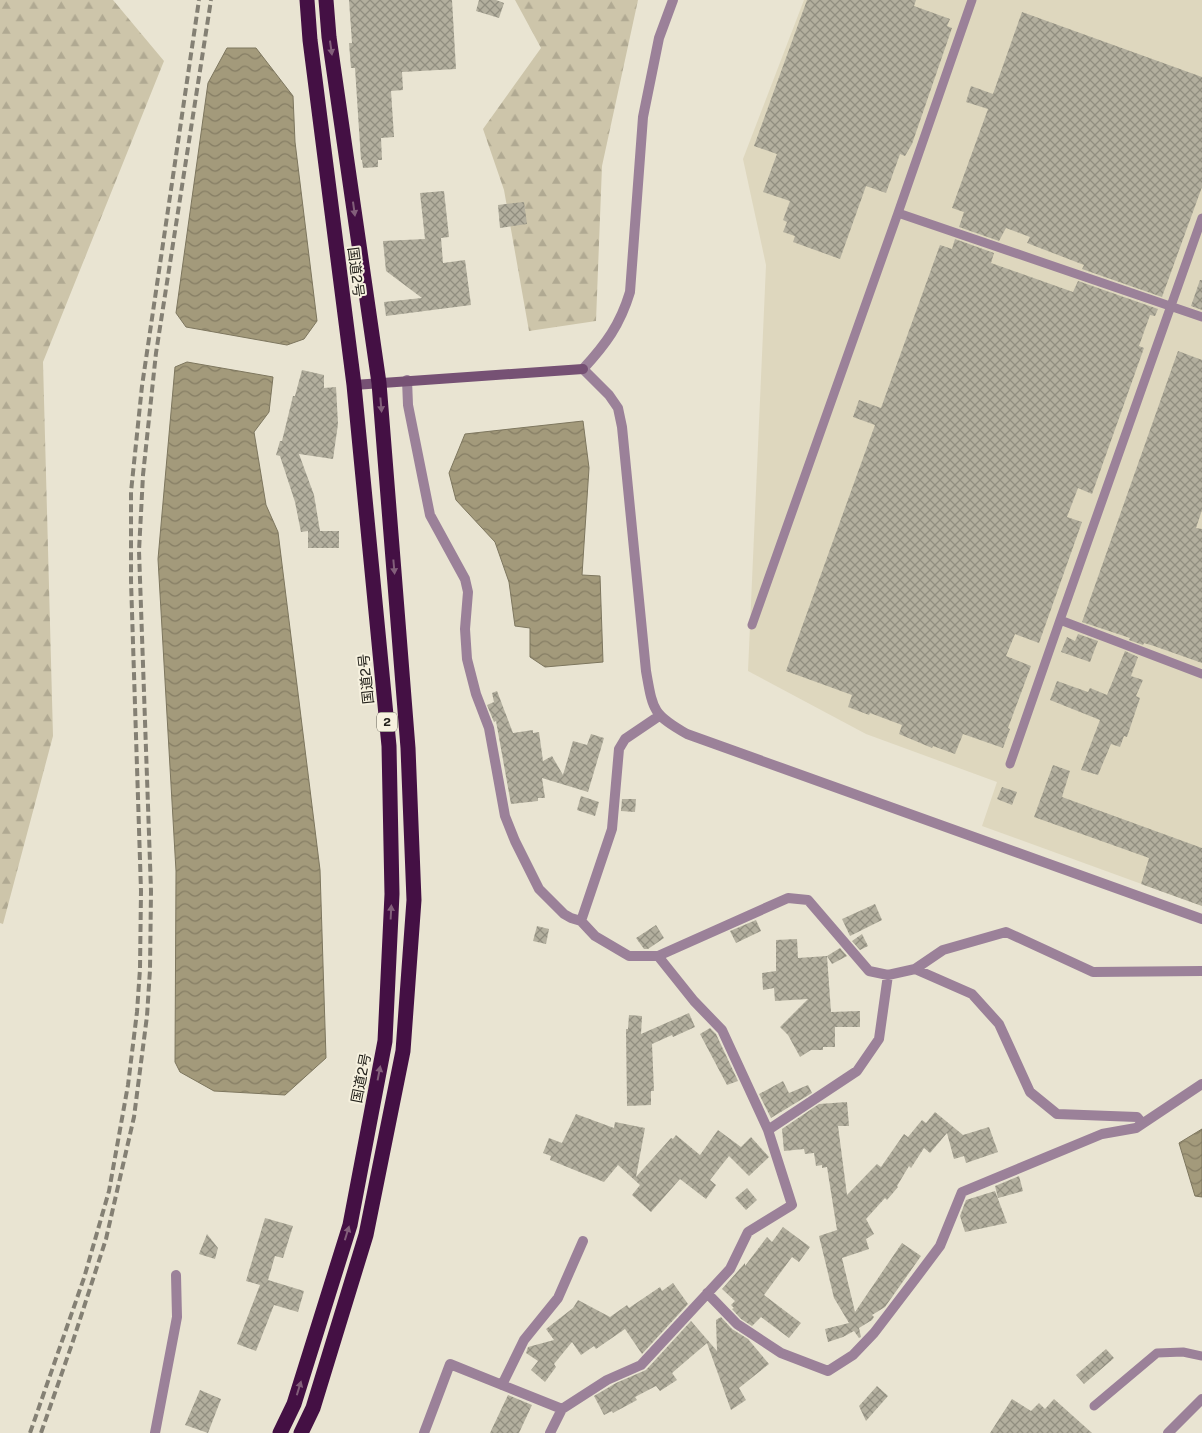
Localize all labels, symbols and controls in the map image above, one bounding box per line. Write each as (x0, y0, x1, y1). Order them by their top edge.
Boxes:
one-way arrow (327, 41, 335, 57)
one-way arrow (350, 202, 358, 218)
street label: 国道2号 (345, 246, 367, 298)
one-way arrow (377, 397, 385, 413)
one-way arrow (390, 559, 398, 575)
street label: 国道2号 (355, 653, 377, 705)
road number: 2 (377, 712, 397, 732)
one-way arrow (388, 903, 396, 919)
street label: 国道2号 (348, 1052, 374, 1104)
one-way arrow (375, 1065, 383, 1081)
one-way arrow (344, 1225, 352, 1240)
one-way arrow (295, 1380, 303, 1395)

